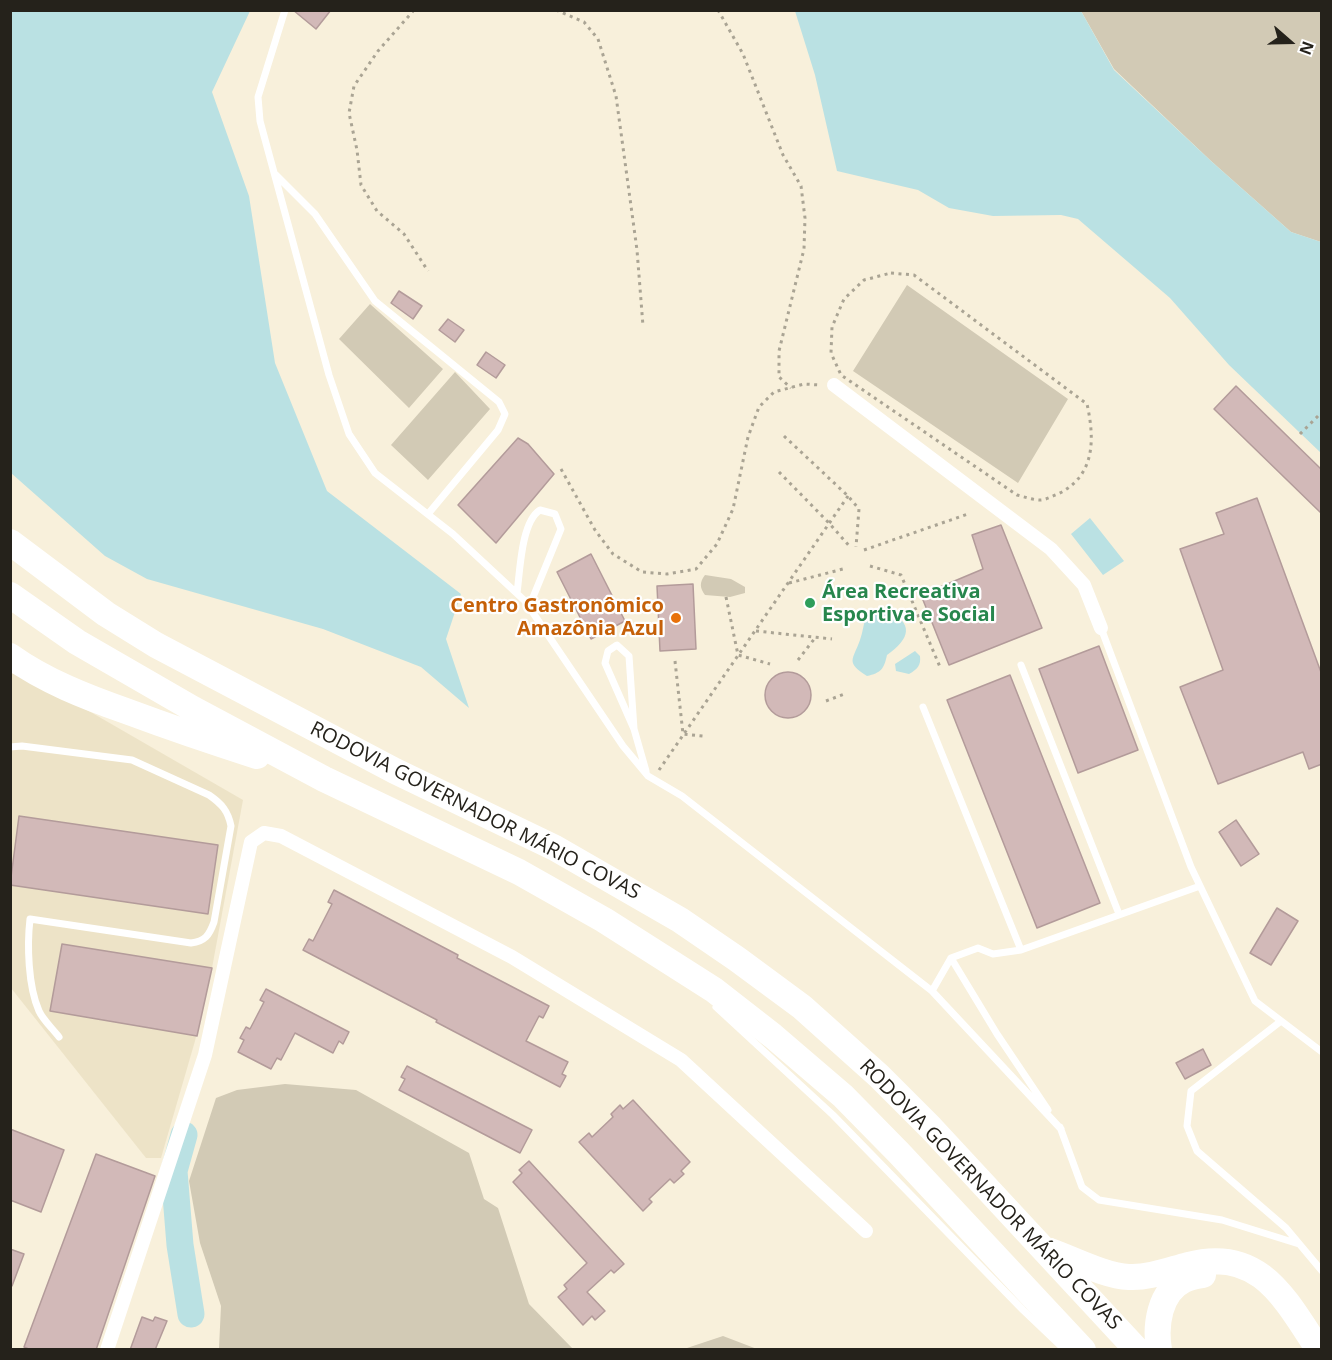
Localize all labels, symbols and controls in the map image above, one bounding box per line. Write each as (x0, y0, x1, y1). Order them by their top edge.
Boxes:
north arrow (1260, 12, 1320, 72)
text: N (1294, 38, 1319, 58)
place label: Área Recreativa Esportiva e Social (822, 580, 996, 627)
place label: Centro Gastronômico Amazônia Azul (450, 594, 664, 641)
marker: Área Recreativa Esportiva e Social (803, 596, 817, 610)
marker: Centro Gastronômico Amazônia Azul (669, 611, 683, 625)
street label: RODOVIA GOVERNADOR MÁRIO COVAS (306, 717, 644, 905)
street label: RODOVIA GOVERNADOR MÁRIO COVAS (854, 1055, 1126, 1335)

